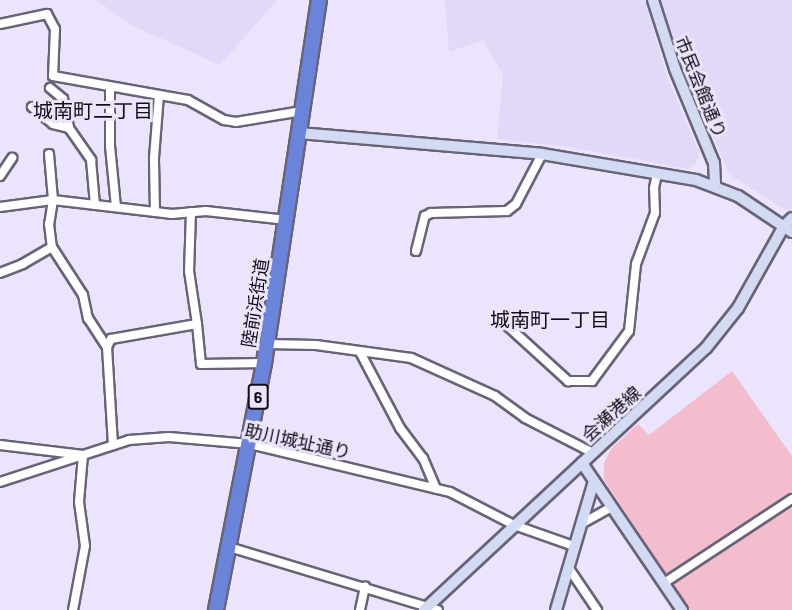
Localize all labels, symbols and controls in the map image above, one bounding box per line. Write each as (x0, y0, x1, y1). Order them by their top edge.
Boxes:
street label: 市民会館通り (671, 33, 731, 141)
district label: 城南町二丁目 (33, 98, 153, 122)
street label: 陸前浜街道 (237, 257, 273, 349)
district label: 城南町一丁目 (490, 307, 610, 331)
street label: 会瀬港線 (577, 382, 645, 446)
road number: 6 (248, 384, 268, 410)
street label: 助川城址通り (243, 419, 353, 463)

